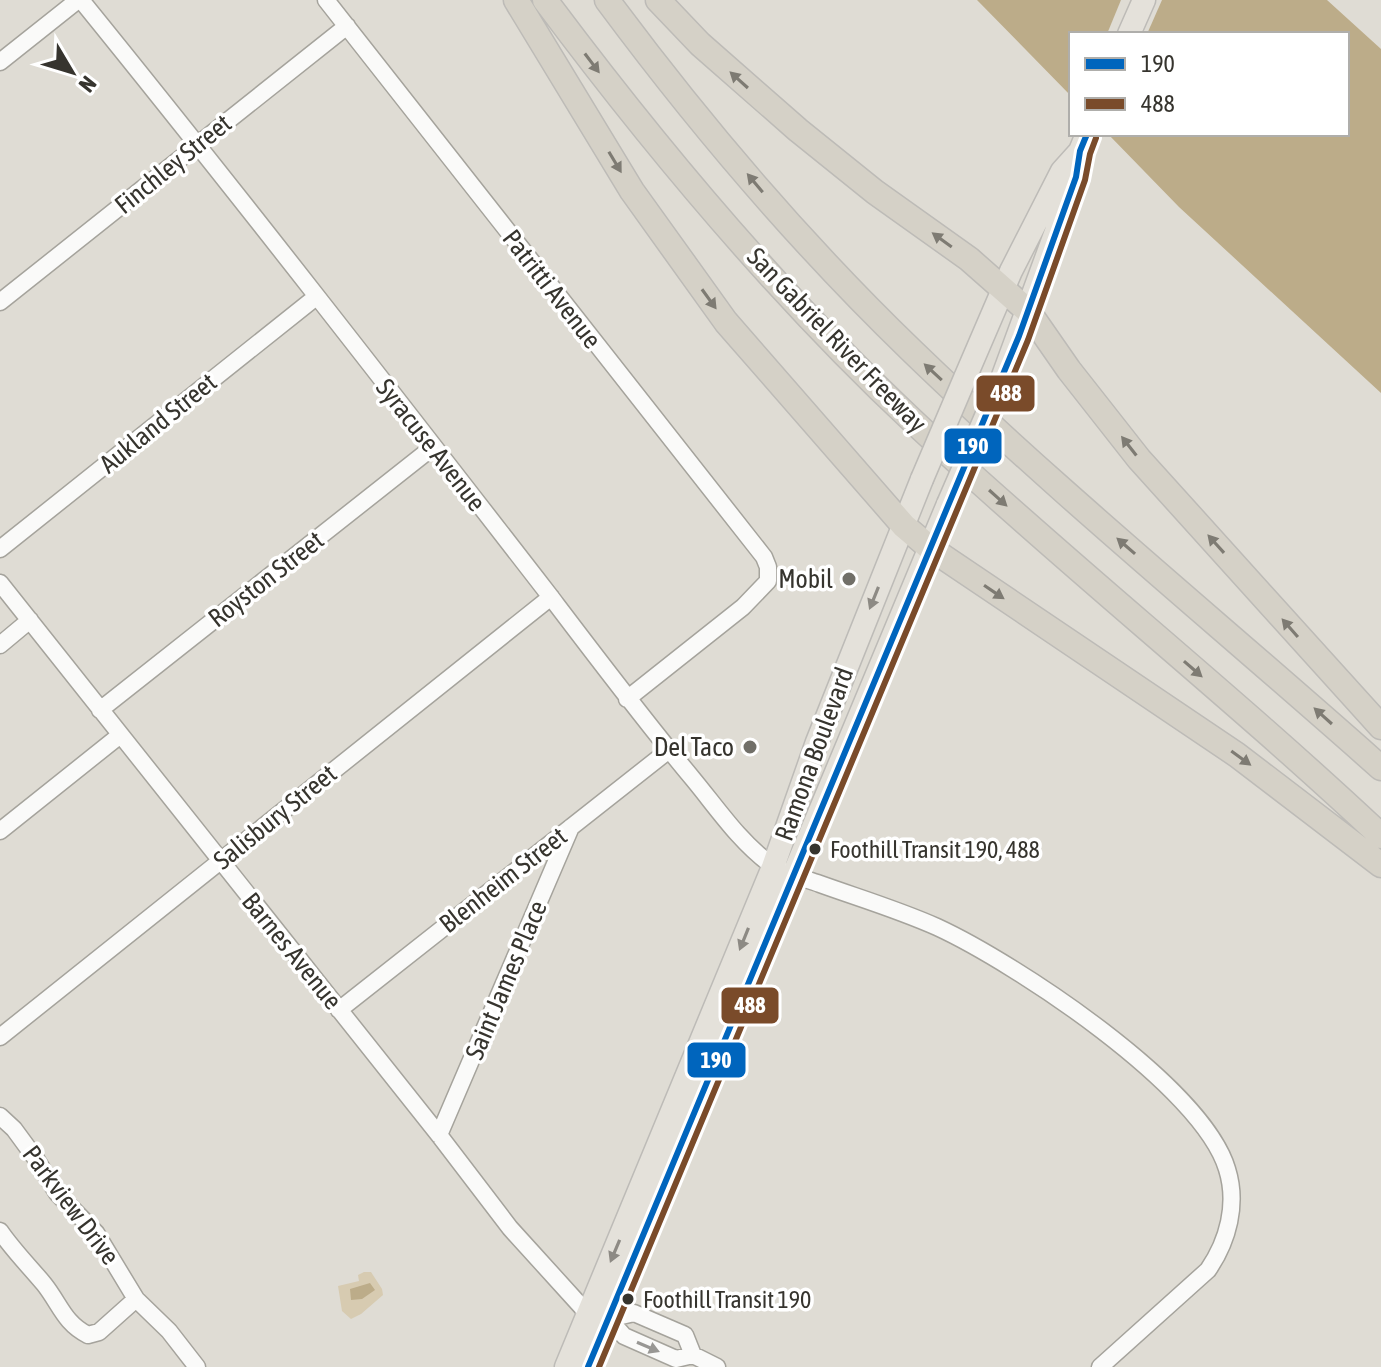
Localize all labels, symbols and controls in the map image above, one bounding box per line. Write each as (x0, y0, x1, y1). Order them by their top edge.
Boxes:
north arrow (32, 32, 112, 112)
legend (1069, 32, 1349, 136)
text: 190 (1141, 50, 1175, 77)
one-way arrow (584, 52, 599, 73)
text: N (74, 71, 102, 97)
one-way arrow (730, 71, 749, 89)
text: 488 (1141, 90, 1175, 117)
street label: Finchley Street (109, 108, 237, 220)
one-way arrow (608, 151, 622, 173)
one-way arrow (747, 173, 764, 193)
street label: Patritti Avenue (496, 224, 608, 354)
one-way arrow (931, 232, 953, 248)
street label: San Gabriel River Freeway (741, 242, 933, 439)
one-way arrow (701, 288, 717, 310)
one-way arrow (924, 363, 943, 381)
street label: Aukland Street (94, 367, 222, 479)
street label: Syracuse Avenue (370, 373, 492, 517)
line badge: 488 (975, 374, 1036, 413)
text: 488 (989, 380, 1022, 406)
line badge: 190 (943, 427, 1003, 465)
text: 190 (957, 433, 989, 459)
one-way arrow (1121, 436, 1137, 456)
one-way arrow (987, 489, 1007, 506)
street label: Royston Street (203, 525, 329, 633)
one-way arrow (1208, 534, 1226, 553)
one-way arrow (1117, 538, 1137, 555)
place label: Mobil (778, 564, 833, 594)
marker: Mobil (840, 570, 858, 588)
one-way arrow (983, 584, 1005, 599)
one-way arrow (867, 586, 880, 609)
one-way arrow (1282, 619, 1299, 639)
one-way arrow (1183, 660, 1203, 677)
street label: Ramona Boulevard (769, 663, 859, 845)
one-way arrow (1313, 708, 1332, 726)
place label: Del Taco (654, 732, 734, 762)
marker: Del Taco (741, 738, 759, 756)
one-way arrow (1230, 750, 1251, 766)
street label: Salisbury Street (208, 758, 342, 876)
street label: Blenheim Street (433, 821, 573, 939)
place label: Foothill Transit 190, 488 (830, 836, 1040, 863)
marker: Foothill Transit 190, 488 (807, 841, 823, 857)
street label: Barnes Avenue (236, 887, 348, 1015)
street label: Saint James Place (459, 896, 553, 1064)
one-way arrow (737, 927, 750, 951)
line badge: 488 (720, 986, 780, 1025)
text: 488 (733, 992, 766, 1018)
line badge: 190 (686, 1041, 747, 1079)
text: 190 (700, 1047, 732, 1073)
street label: Parkview Drive (17, 1140, 125, 1270)
one-way arrow (608, 1239, 621, 1263)
place label: Foothill Transit 190 (643, 1286, 811, 1313)
marker: Foothill Transit 190 (620, 1291, 636, 1307)
one-way arrow (636, 1340, 660, 1353)

